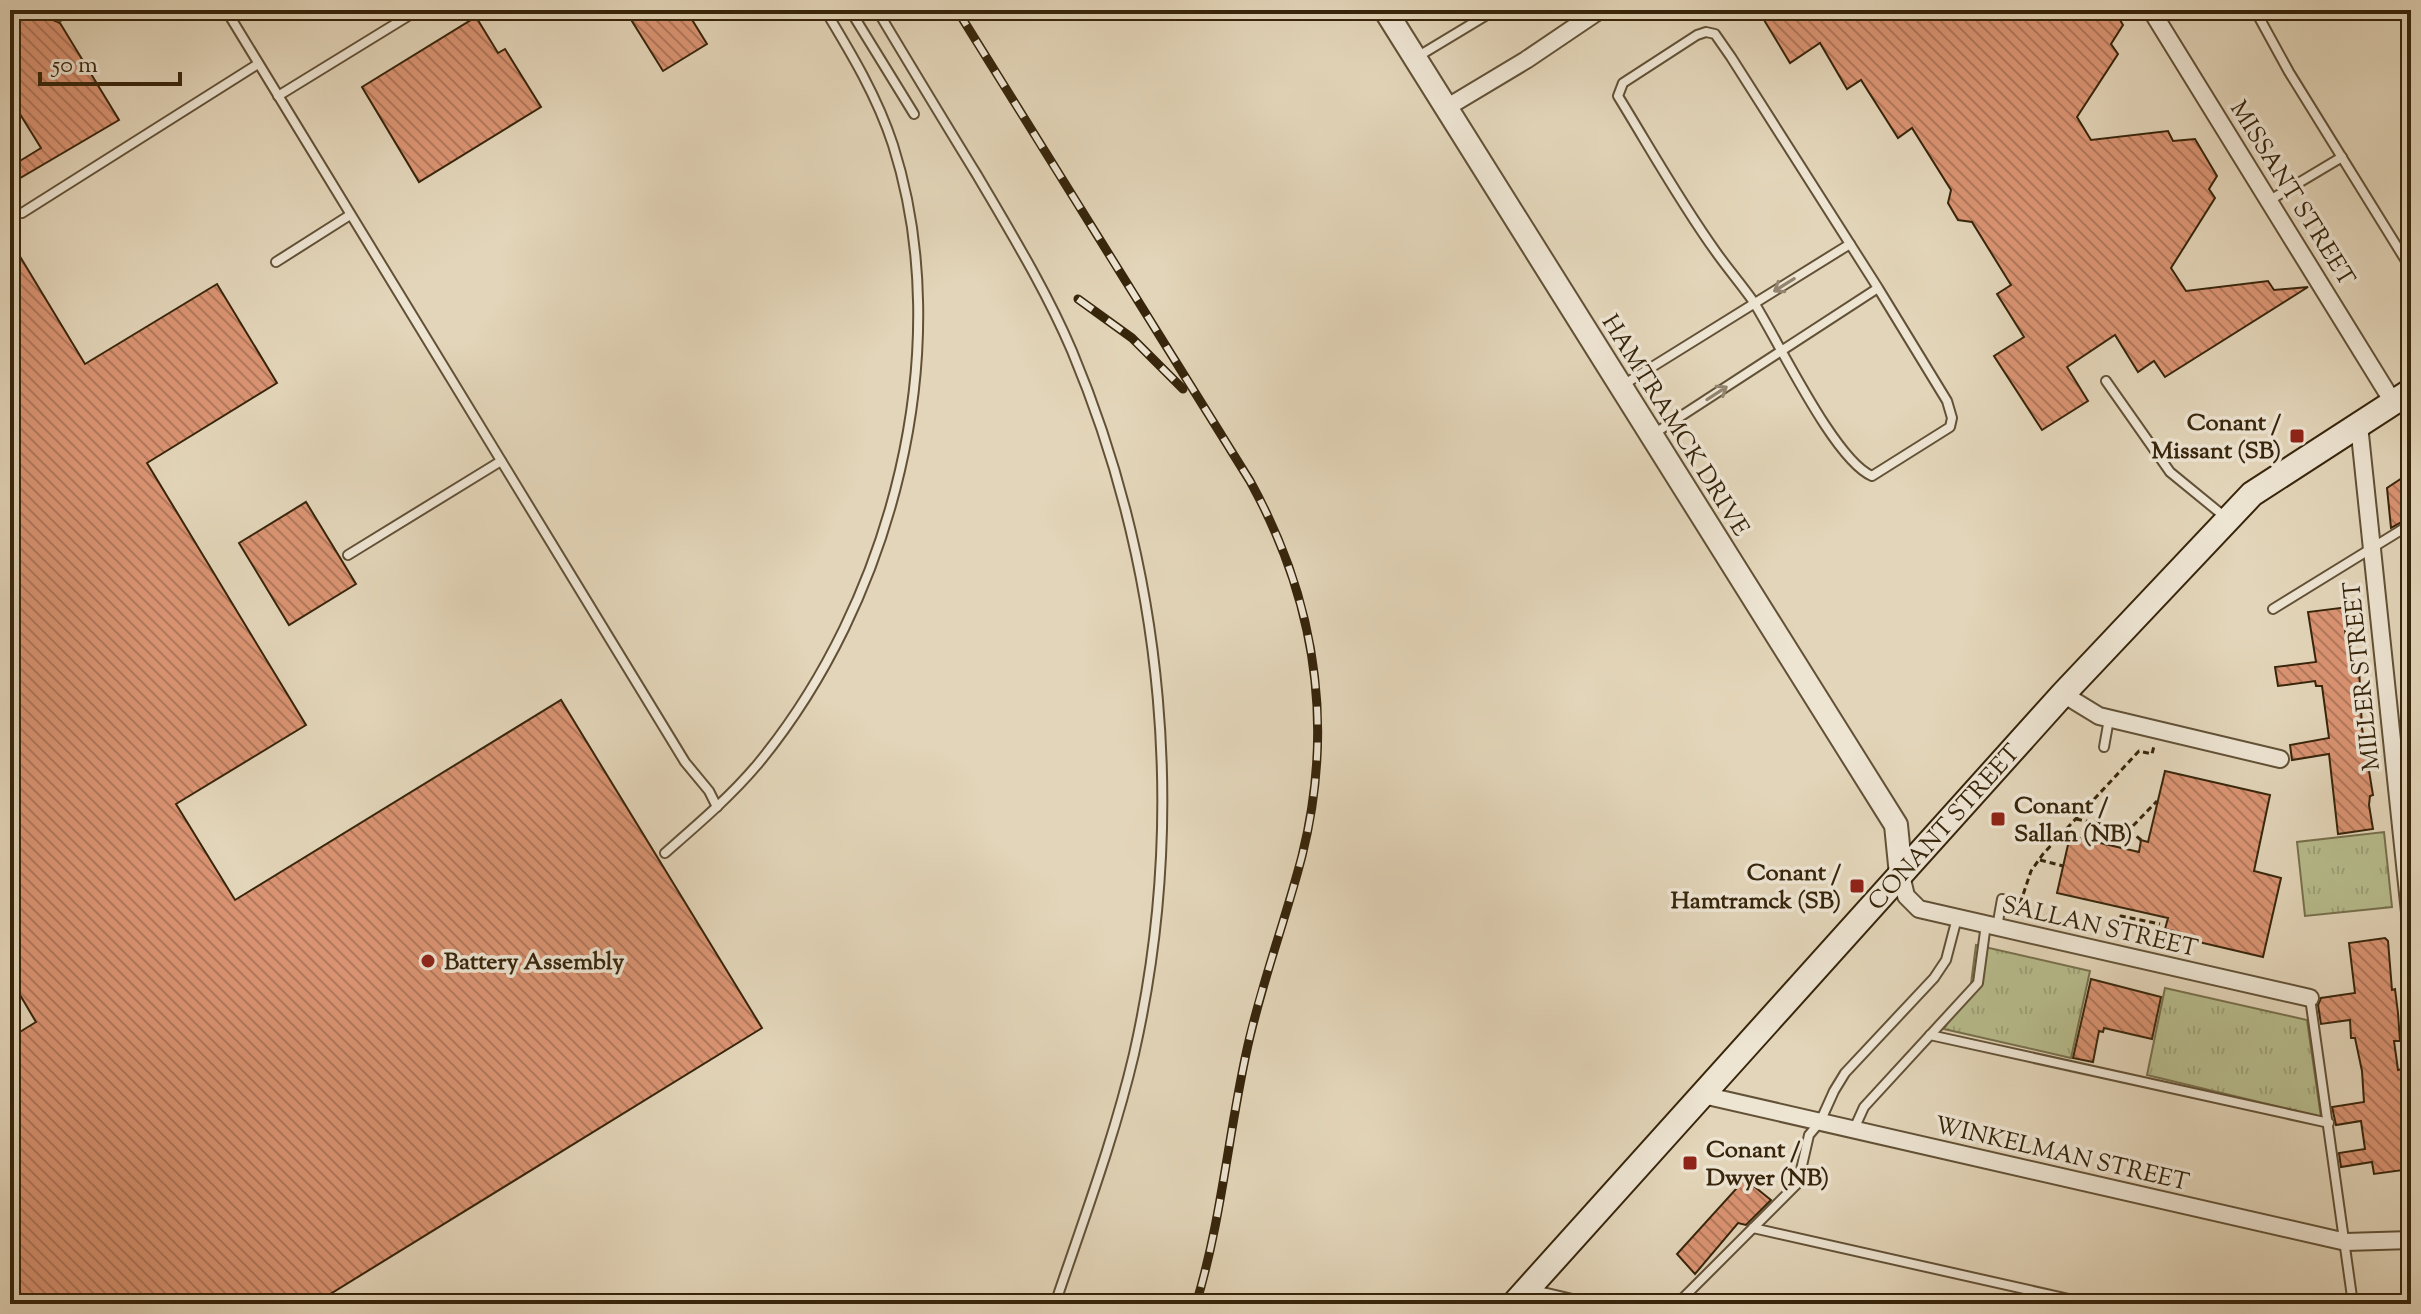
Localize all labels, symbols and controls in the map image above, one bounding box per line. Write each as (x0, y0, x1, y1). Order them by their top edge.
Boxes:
scale bar (40, 36, 180, 86)
text: 50 m (50, 49, 98, 83)
street label: MISSANT STREET (2221, 95, 2362, 293)
one-way arrow (1773, 278, 1796, 294)
street label: HAMTRAMCK DRIVE (1592, 309, 1757, 544)
one-way arrow (1705, 384, 1728, 400)
place label: Conant / Missant (SB) (2151, 407, 2281, 469)
marker: Conant / Missant (SB) (2288, 427, 2306, 445)
street label: MILLER STREET (2336, 579, 2390, 772)
street label: CONANT STREET (1861, 737, 2029, 919)
place label: Conant / Sallan (NB) (2014, 790, 2132, 852)
marker: Conant / Sallan (NB) (1989, 810, 2007, 828)
place label: Conant / Hamtramck (SB) (1671, 857, 1841, 919)
marker: Conant / Hamtramck (SB) (1848, 877, 1866, 895)
street label: SALLAN STREET (1998, 889, 2201, 967)
place label: Battery Assembly (444, 946, 624, 980)
marker: Battery Assembly (419, 952, 437, 970)
street label: WINKELMAN STREET (1931, 1109, 2192, 1201)
place label: Conant / Dwyer (NB) (1706, 1134, 1829, 1196)
marker: Conant / Dwyer (NB) (1681, 1154, 1699, 1172)

